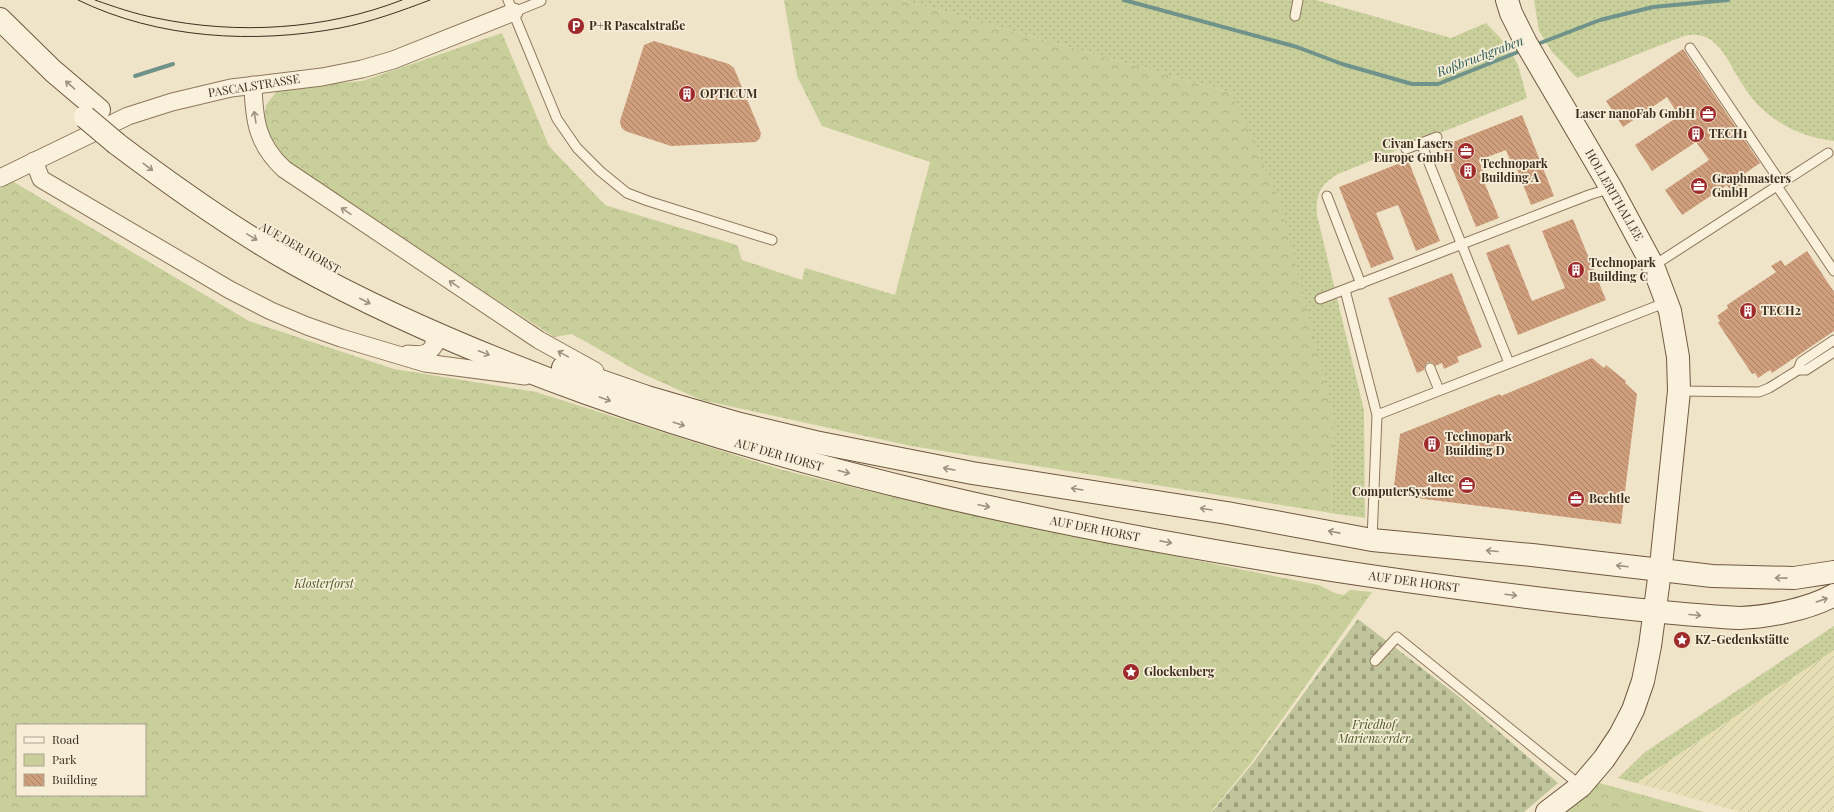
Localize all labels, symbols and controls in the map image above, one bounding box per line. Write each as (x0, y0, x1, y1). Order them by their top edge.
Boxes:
parking icon: P+R Pascalstraße (566, 16, 586, 36)
place label: P+R Pascalstraße (589, 17, 685, 33)
water label: Roßbruchgraben (1433, 31, 1526, 80)
street label: PASCALSTRASSE (207, 70, 301, 100)
one-way arrow (65, 81, 75, 90)
building icon: OPTICUM (677, 84, 697, 104)
place label: OPTICUM (700, 85, 757, 101)
office icon: Laser nanoFab GmbH (1698, 104, 1718, 124)
place label: Laser nanoFab GmbH (1575, 105, 1695, 121)
one-way arrow (251, 111, 259, 124)
building icon: TECH1 (1686, 124, 1706, 144)
place label: TECH1 (1709, 125, 1748, 141)
place label: Civan Lasers Europe GmbH (1374, 135, 1453, 165)
office icon: Civan Lasers Europe GmbH (1456, 141, 1476, 161)
street label: HOLLERITHALLEE (1582, 146, 1648, 243)
place label: Technopark Building A (1481, 155, 1549, 185)
building icon: Technopark Building A (1458, 161, 1478, 181)
one-way arrow (143, 163, 154, 172)
place label: Graphmasters GmbH (1712, 170, 1792, 200)
office icon: Graphmasters GmbH (1689, 176, 1709, 196)
one-way arrow (341, 207, 352, 215)
street label: AUF DER HORST (256, 217, 344, 277)
one-way arrow (246, 234, 258, 242)
place label: Technopark Building C (1589, 254, 1657, 284)
building icon: Technopark Building C (1566, 260, 1586, 280)
one-way arrow (449, 280, 460, 288)
one-way arrow (359, 297, 371, 305)
building icon: TECH2 (1738, 301, 1758, 321)
place label: TECH2 (1761, 302, 1801, 318)
one-way arrow (557, 349, 569, 357)
one-way arrow (477, 350, 489, 358)
one-way arrow (599, 396, 611, 404)
one-way arrow (672, 421, 685, 428)
place label: Technopark Building D (1445, 428, 1513, 458)
street label: AUF DER HORST (732, 433, 826, 474)
building icon: Technopark Building D (1422, 434, 1442, 454)
one-way arrow (943, 465, 956, 473)
one-way arrow (837, 469, 850, 477)
place label: altec ComputerSysteme (1352, 469, 1454, 499)
office icon: altec ComputerSysteme (1457, 475, 1477, 495)
one-way arrow (1071, 485, 1084, 493)
office icon: Bechtle (1566, 489, 1586, 509)
place label: Bechtle (1589, 490, 1630, 506)
one-way arrow (977, 503, 990, 511)
one-way arrow (1199, 505, 1212, 513)
street label: AUF DER HORST (1048, 511, 1142, 545)
one-way arrow (1327, 528, 1340, 536)
one-way arrow (1159, 539, 1172, 547)
one-way arrow (1486, 547, 1499, 555)
one-way arrow (1616, 562, 1629, 569)
street label: AUF DER HORST (1367, 567, 1461, 595)
one-way arrow (1775, 574, 1788, 582)
park label: Klosterforst (293, 575, 355, 591)
one-way arrow (1504, 591, 1517, 599)
one-way arrow (1816, 596, 1828, 604)
one-way arrow (1688, 611, 1701, 618)
place icon: KZ-Gedenkstätte (1672, 630, 1692, 650)
place label: KZ-Gedenkstätte (1695, 631, 1789, 647)
place icon: Glockenberg (1121, 662, 1141, 682)
place label: Glockenberg (1144, 663, 1215, 679)
park label: Friedhof Marienwerder (1337, 716, 1411, 746)
legend (16, 724, 146, 796)
text: Road (52, 731, 79, 747)
text: Park (52, 751, 77, 767)
text: Building (52, 771, 98, 787)

